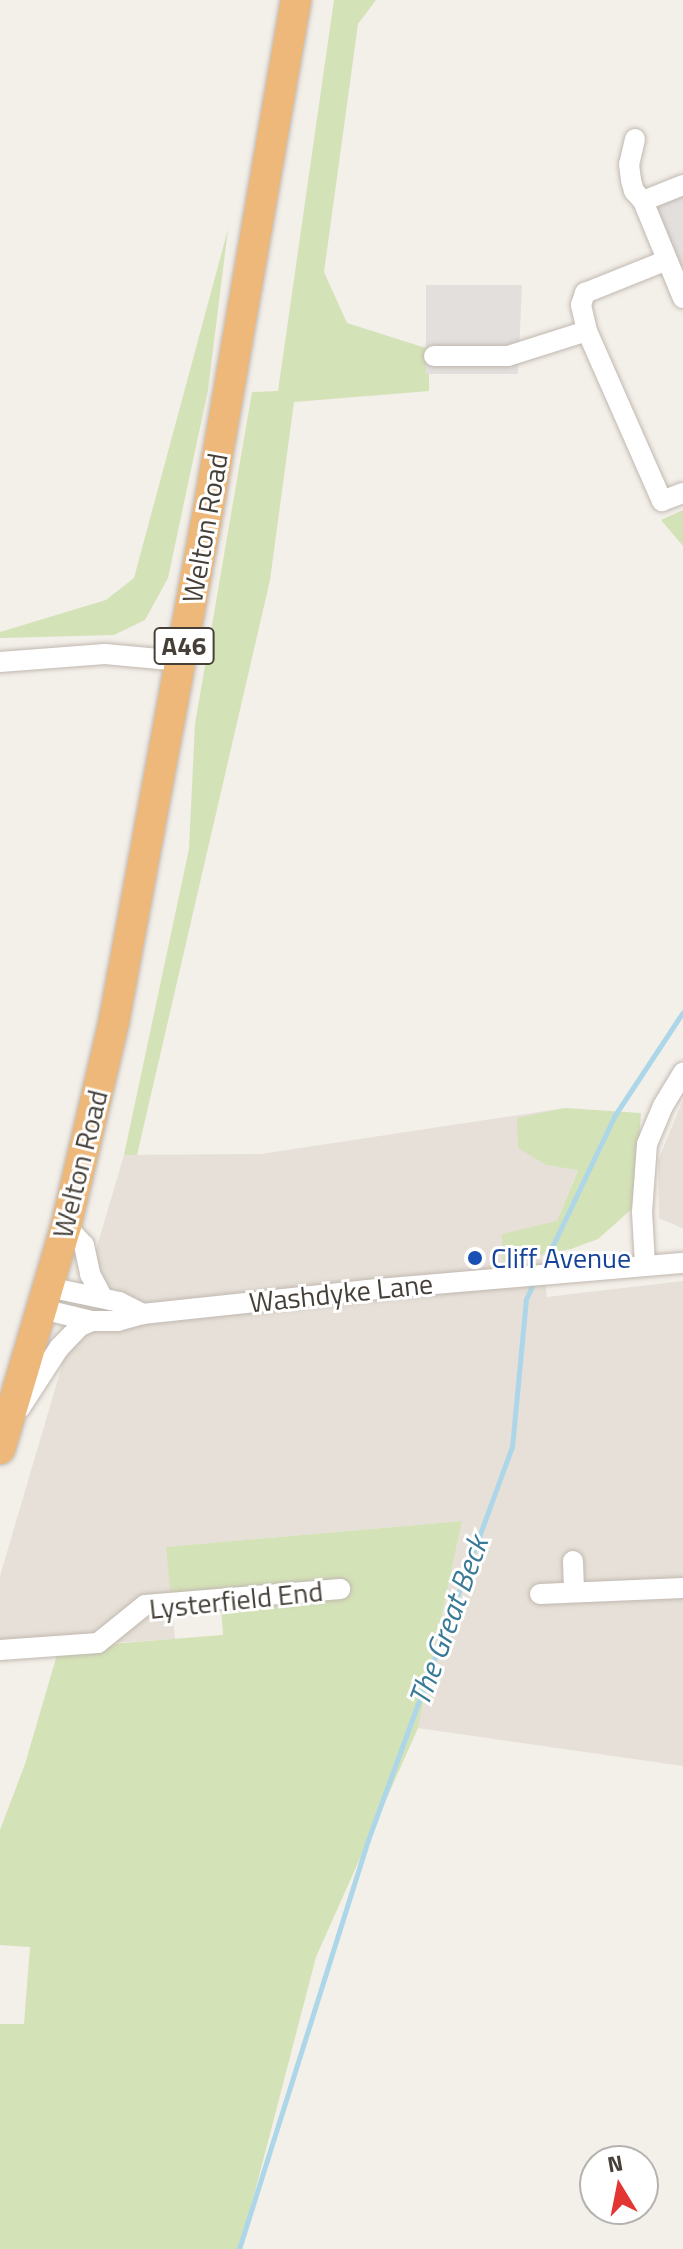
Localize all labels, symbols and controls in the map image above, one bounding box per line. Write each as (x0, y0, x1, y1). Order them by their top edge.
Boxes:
street label: Welton Road (175, 451, 235, 605)
road number: A46 (152, 624, 216, 668)
street label: Welton Road (45, 1087, 115, 1241)
place label: Cliff Avenue (491, 1241, 631, 1275)
marker: Cliff Avenue (466, 1249, 484, 1267)
street label: Washdyke Lane (247, 1267, 435, 1319)
water label: The Great Beck (401, 1531, 495, 1711)
street label: Lysterfield End (148, 1574, 324, 1626)
north arrow (579, 2145, 659, 2225)
text: N (605, 2145, 626, 2181)

